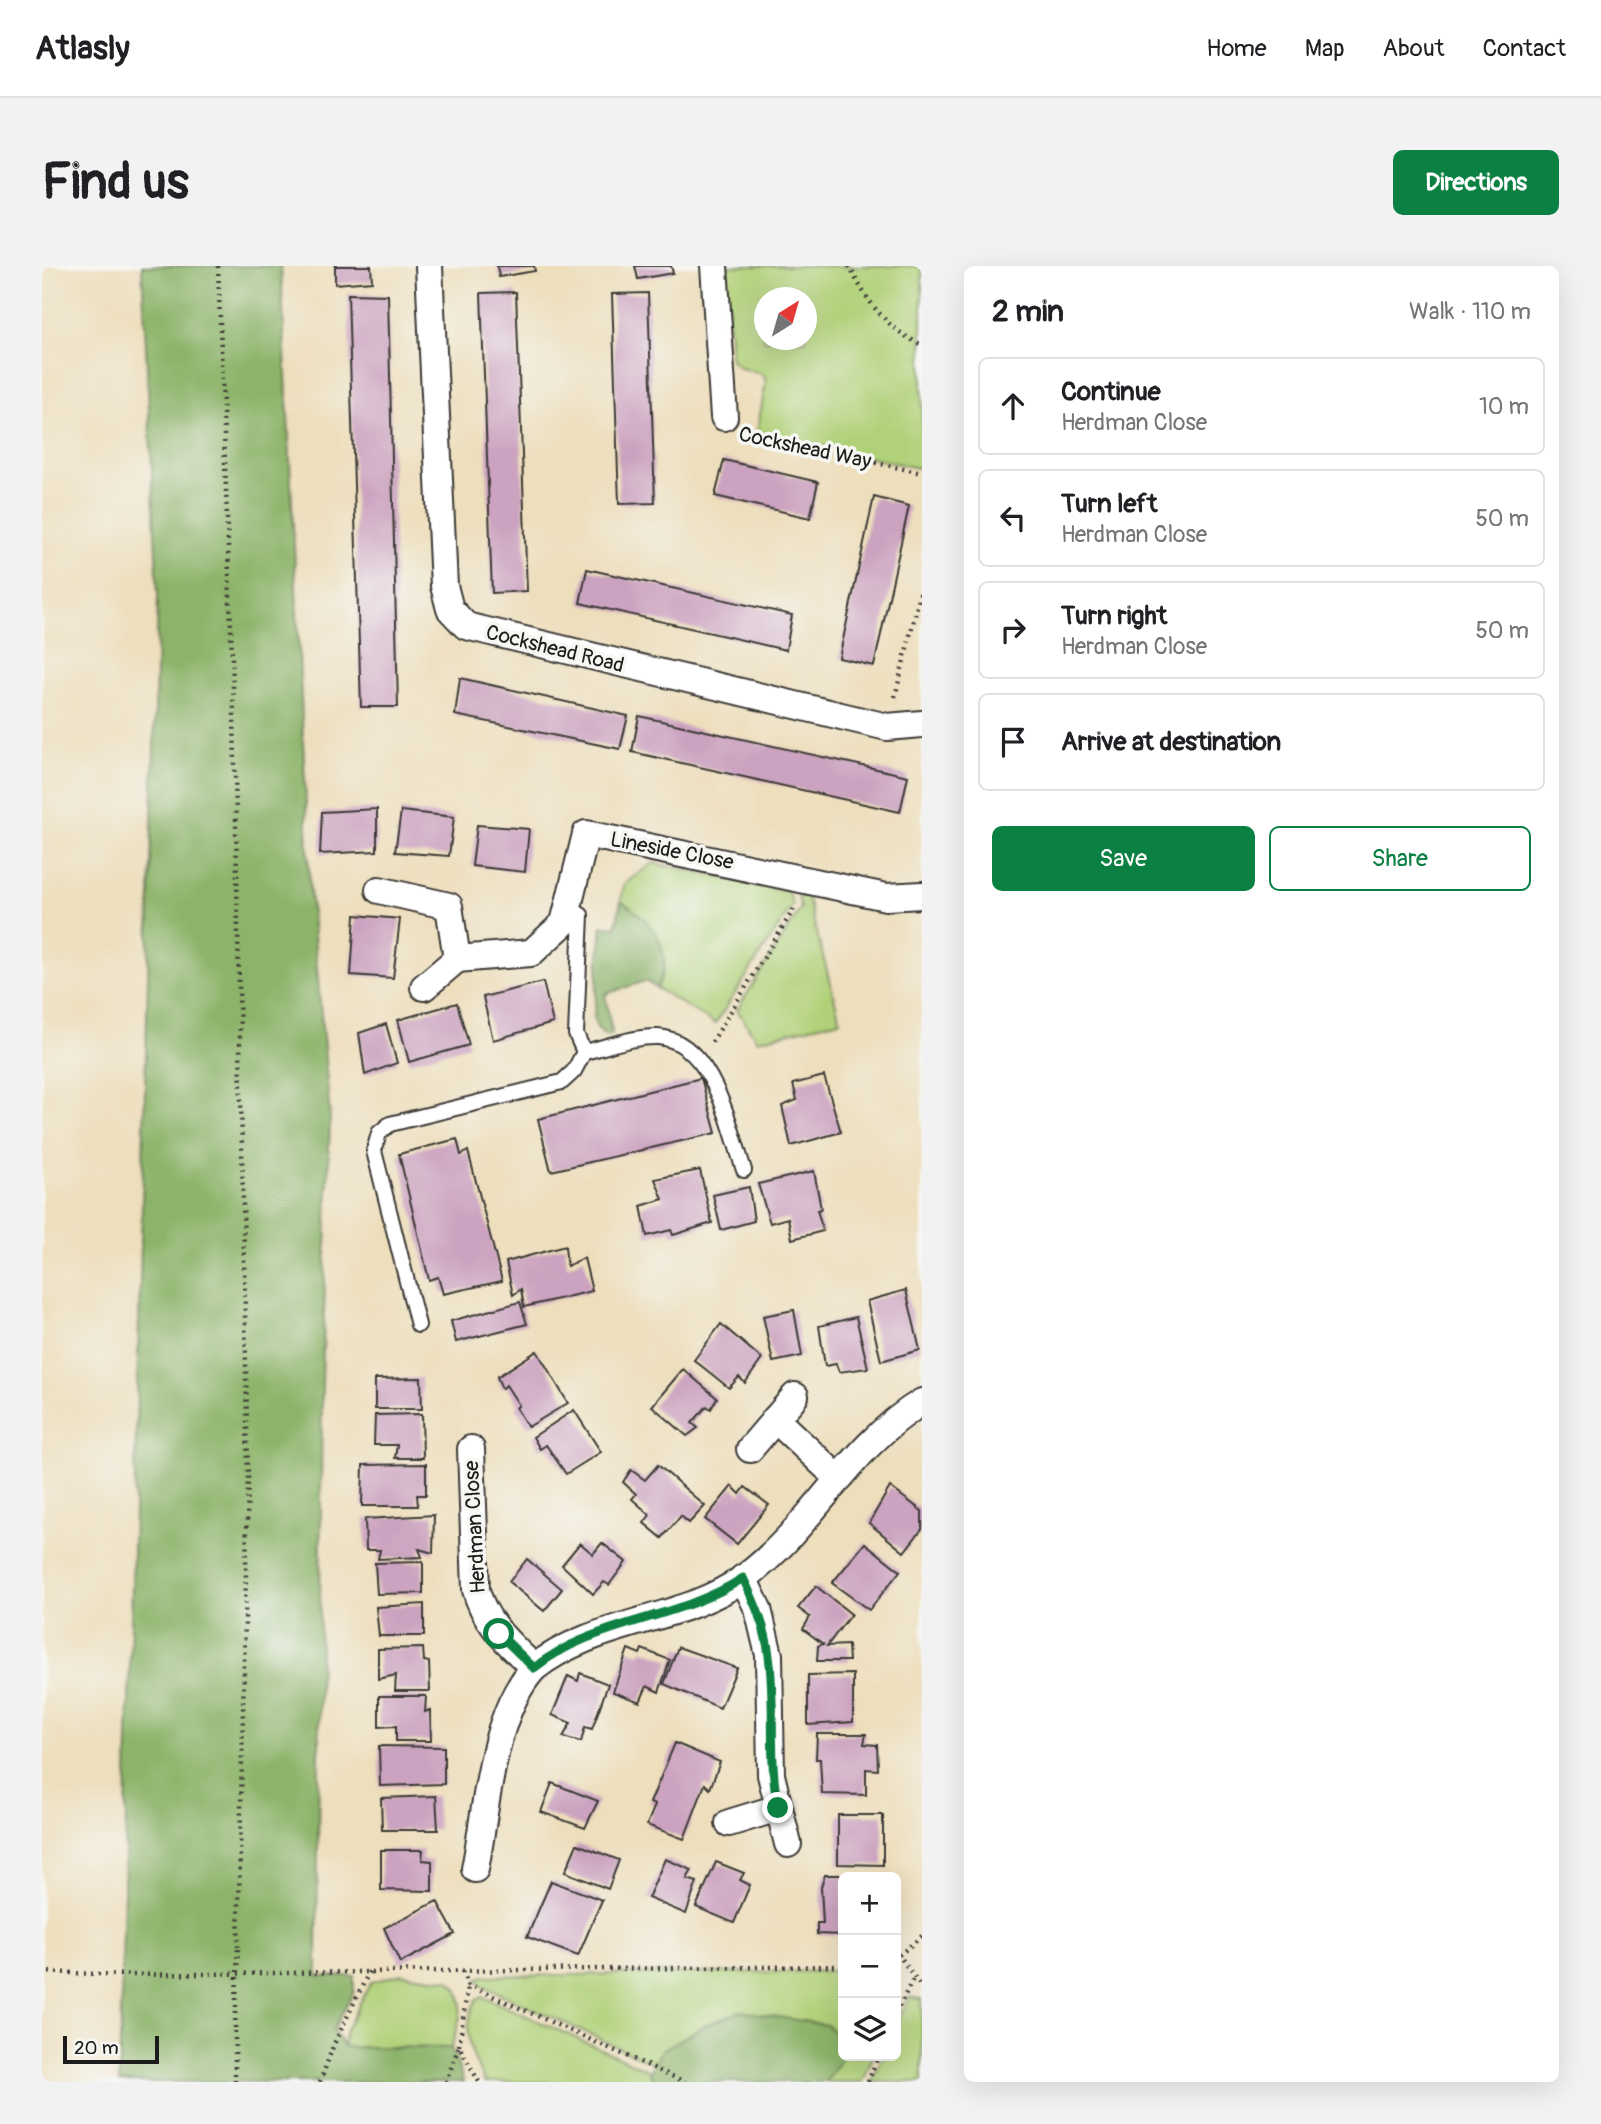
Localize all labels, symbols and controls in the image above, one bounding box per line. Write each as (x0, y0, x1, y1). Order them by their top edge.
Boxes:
text: Atlasly (35, 28, 130, 69)
text: Home (1206, 34, 1267, 63)
text: Map (1305, 34, 1345, 63)
text: About (1383, 34, 1445, 63)
text: Contact (1483, 34, 1566, 63)
button: Directions (1393, 150, 1559, 215)
text: Find us (42, 152, 189, 213)
north arrow (754, 287, 817, 350)
text: 2 min (992, 293, 1064, 330)
text: Walk · 110 m (1409, 297, 1531, 326)
text: Continue (1061, 376, 1161, 408)
icon: ahead (994, 387, 1032, 425)
text: 10 m (1479, 392, 1529, 421)
text: Herdman Close (1061, 408, 1207, 437)
street label: Cockshead Way (736, 421, 874, 475)
text: Turn left (1061, 488, 1157, 520)
icon: left (994, 499, 1032, 537)
text: 50 m (1475, 504, 1529, 533)
text: Herdman Close (1061, 520, 1207, 549)
text: Turn right (1061, 600, 1167, 632)
icon: right (994, 611, 1032, 649)
text: 50 m (1475, 616, 1529, 645)
street label: Cockshead Road (483, 619, 627, 679)
text: Herdman Close (1061, 632, 1207, 661)
icon: arrive (994, 723, 1032, 761)
text: Arrive at destination (1061, 726, 1281, 758)
street label: Lineside Close (608, 826, 737, 876)
button: Save (992, 826, 1255, 891)
button: Share (1269, 826, 1531, 891)
street label: Herdman Close (458, 1459, 492, 1594)
route start (483, 1618, 514, 1649)
route end (762, 1792, 793, 1823)
map controls (838, 1872, 901, 2061)
button: + (838, 1872, 901, 1935)
button: − (838, 1935, 901, 1998)
button: layers (838, 1998, 901, 2061)
scale bar (63, 2033, 159, 2065)
text: 20 m (74, 2036, 119, 2060)

